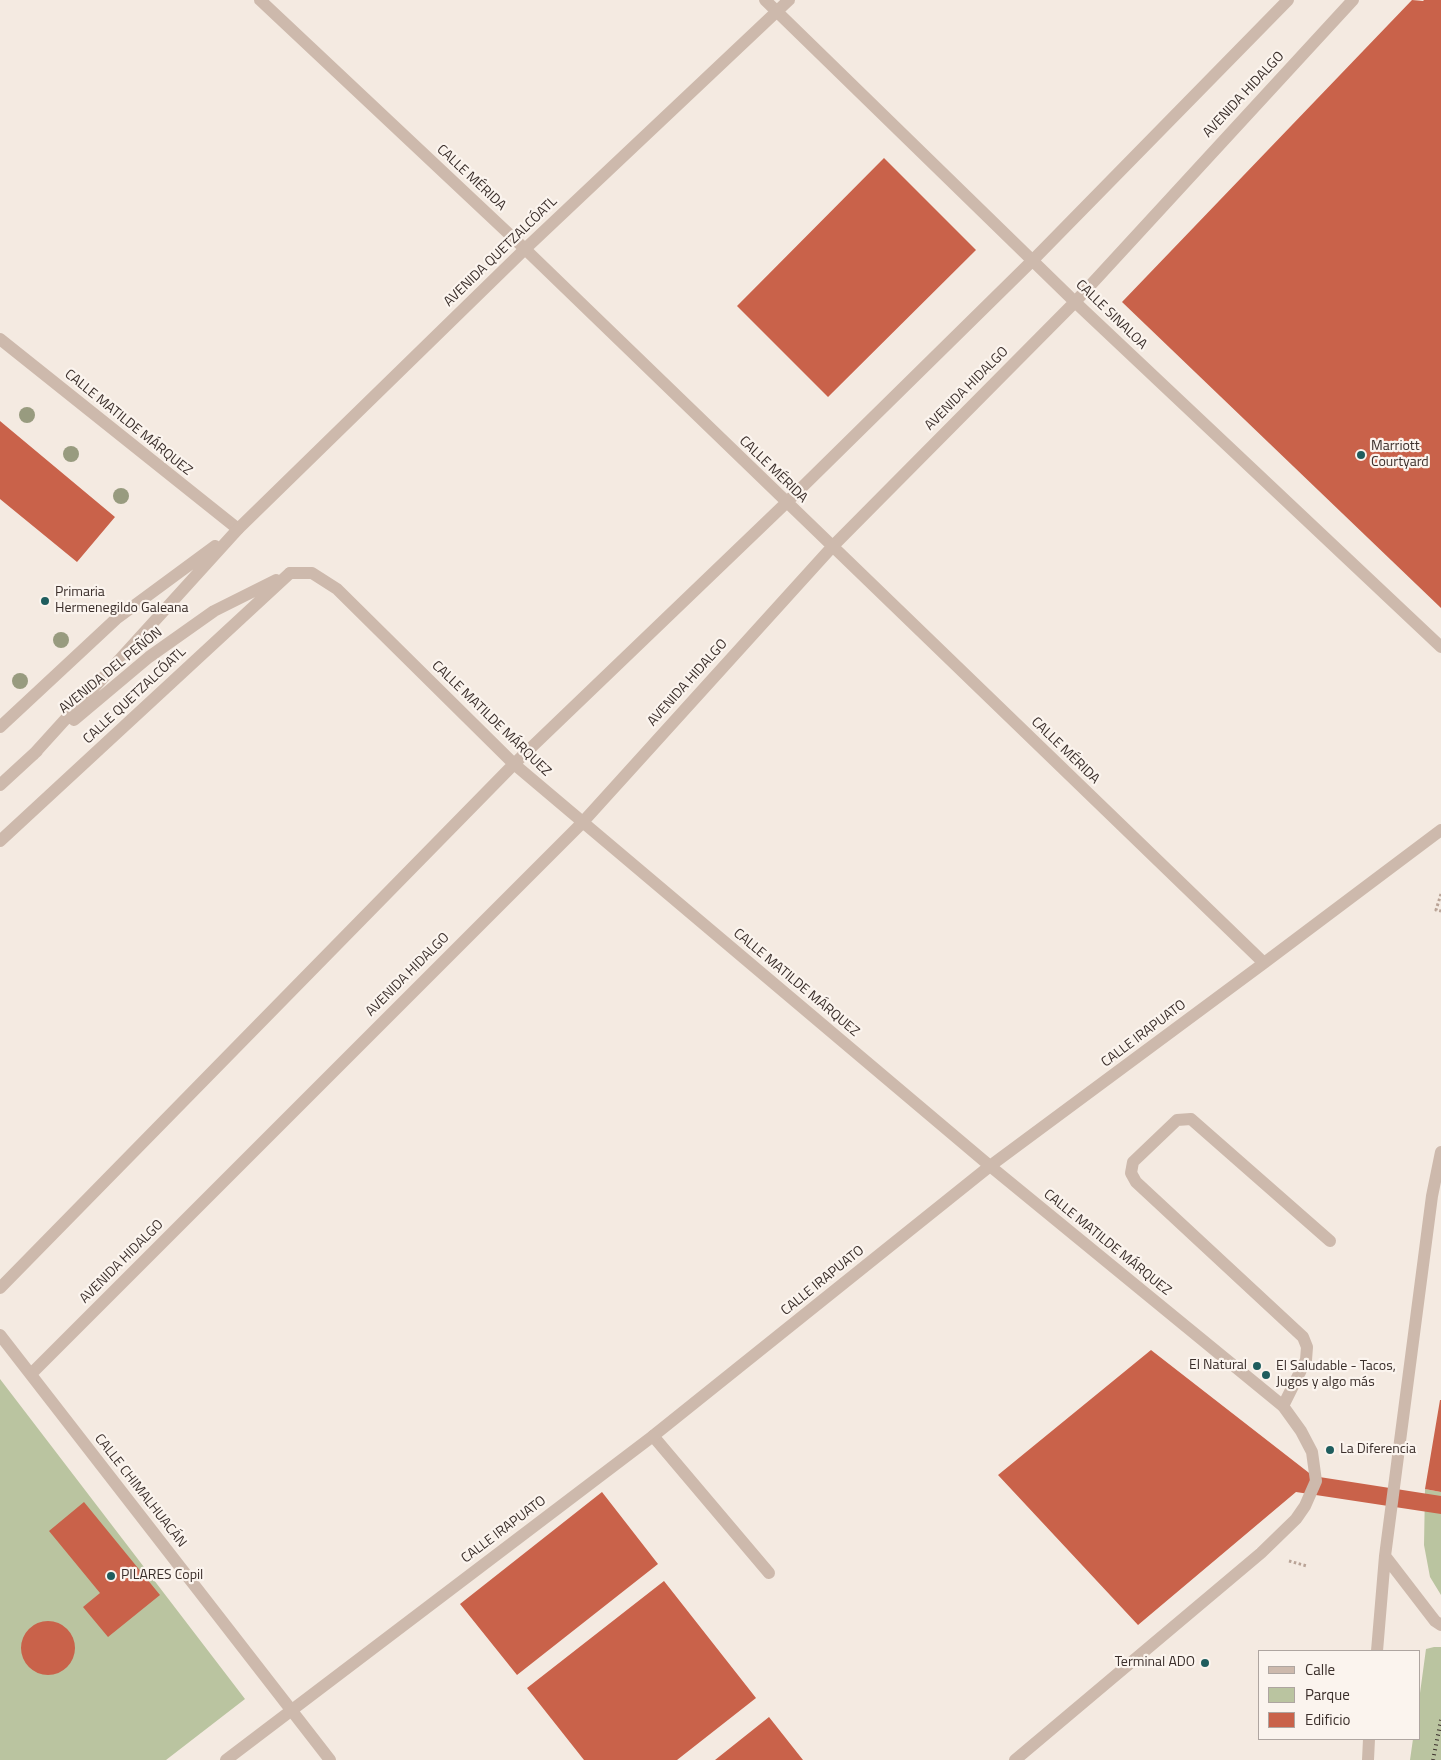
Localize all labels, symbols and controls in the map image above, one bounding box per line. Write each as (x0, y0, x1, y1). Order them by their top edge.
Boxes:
street label: AVENIDA HIDALGO (1200, 49, 1288, 141)
street label: CALLE MÉRIDA (433, 142, 509, 214)
street label: AVENIDA QUETZALCÓATL (441, 194, 561, 310)
street label: CALLE SINALOA (1072, 277, 1150, 353)
street label: AVENIDA HIDALGO (922, 344, 1012, 434)
street label: CALLE MATILDE MÁRQUEZ (61, 366, 195, 480)
street label: CALLE MÉRIDA (735, 433, 811, 507)
place label: Marriott Courtyard (1371, 439, 1429, 472)
marker: Marriott Courtyard (1355, 449, 1367, 461)
place label: Primaria Hermenegildo Galeana (55, 585, 189, 618)
marker: Primaria Hermenegildo Galeana (39, 595, 51, 607)
street label: AVENIDA DEL PEÑÓN (56, 624, 166, 718)
street label: AVENIDA HIDALGO (644, 636, 732, 730)
street label: CALLE QUETZALCÓATL (80, 644, 190, 748)
street label: CALLE MATILDE MÁRQUEZ (428, 658, 554, 780)
street label: CALLE MÉRIDA (1027, 714, 1103, 788)
street label: CALLE MATILDE MÁRQUEZ (730, 925, 862, 1041)
street label: AVENIDA HIDALGO (363, 930, 453, 1020)
street label: CALLE IRAPUATO (1098, 997, 1190, 1071)
street label: CALLE MATILDE MÁRQUEZ (1040, 1186, 1174, 1300)
street label: AVENIDA HIDALGO (77, 1217, 167, 1307)
street label: CALLE IRAPUATO (778, 1242, 868, 1320)
place label: El Natural (1189, 1358, 1247, 1374)
place label: El Saludable - Tacos, Jugos y algo más (1276, 1359, 1396, 1391)
marker: El Natural (1251, 1360, 1263, 1372)
marker: El Saludable - Tacos, Jugos y algo más (1260, 1369, 1272, 1381)
street label: CALLE CHIMALHUACÁN (90, 1431, 190, 1551)
place label: La Diferencia (1340, 1442, 1416, 1458)
marker: La Diferencia (1324, 1444, 1336, 1456)
street label: CALLE IRAPUATO (458, 1493, 550, 1567)
place label: PILARES Copil (121, 1568, 203, 1584)
marker: PILARES Copil (105, 1570, 117, 1582)
legend (1258, 1650, 1421, 1740)
place label: Terminal ADO (1115, 1655, 1195, 1671)
marker: Terminal ADO (1199, 1657, 1211, 1669)
text: Calle (1305, 1658, 1335, 1681)
text: Parque (1305, 1683, 1350, 1706)
text: Edificio (1305, 1708, 1350, 1731)

